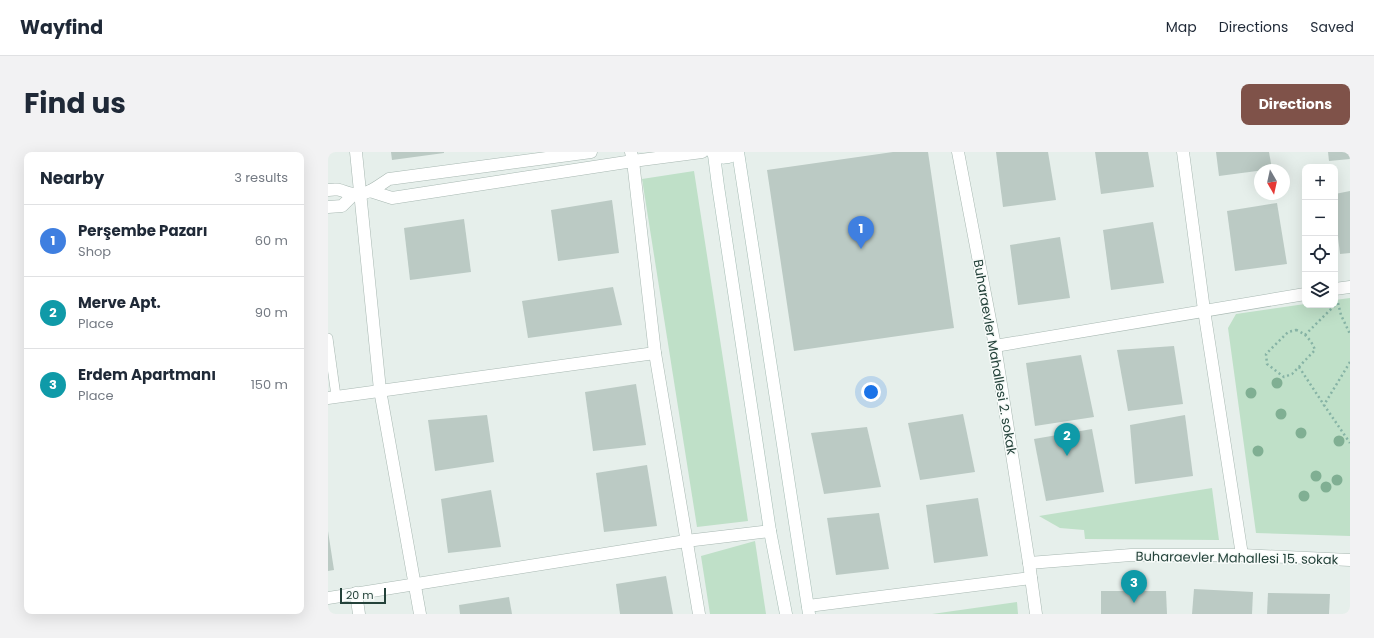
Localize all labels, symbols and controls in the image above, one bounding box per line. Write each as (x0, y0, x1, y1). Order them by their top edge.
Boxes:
text: Wayfind (20, 14, 103, 41)
text: Map (1166, 17, 1197, 37)
text: Directions (1219, 17, 1288, 37)
text: Saved (1310, 17, 1354, 37)
text: Find us (24, 84, 126, 123)
button: Directions (1241, 84, 1350, 125)
north arrow (1254, 164, 1290, 200)
map controls (1302, 164, 1338, 308)
button: + (1302, 164, 1338, 200)
text: Nearby (40, 166, 104, 190)
text: 3 results (234, 168, 288, 187)
button: − (1302, 200, 1338, 236)
pin: 1 (848, 216, 874, 249)
text: Perşembe Pazarı (78, 220, 208, 241)
text: 1 (51, 231, 55, 250)
text: 60 m (255, 231, 288, 250)
button: locate (1302, 236, 1338, 272)
text: Shop (78, 242, 111, 261)
street label: Buharaevler Mahallesi 2. sokak (968, 258, 1022, 456)
button: layers (1302, 272, 1338, 308)
text: Merve Apt. (78, 292, 161, 313)
text: 2 (49, 303, 57, 322)
text: 90 m (255, 303, 288, 322)
text: Place (78, 314, 113, 333)
text: Erdem Apartmanı (78, 364, 216, 385)
text: 3 (49, 375, 57, 394)
text: 150 m (251, 375, 288, 394)
your location (861, 382, 881, 402)
text: Place (78, 386, 113, 405)
pin: 2 (1054, 423, 1080, 456)
street label: Buharaevler Mahallesi 15. sokak (1135, 547, 1339, 569)
pin: 3 (1121, 570, 1147, 603)
scale bar (340, 586, 386, 605)
text: 20 m (346, 587, 374, 603)

